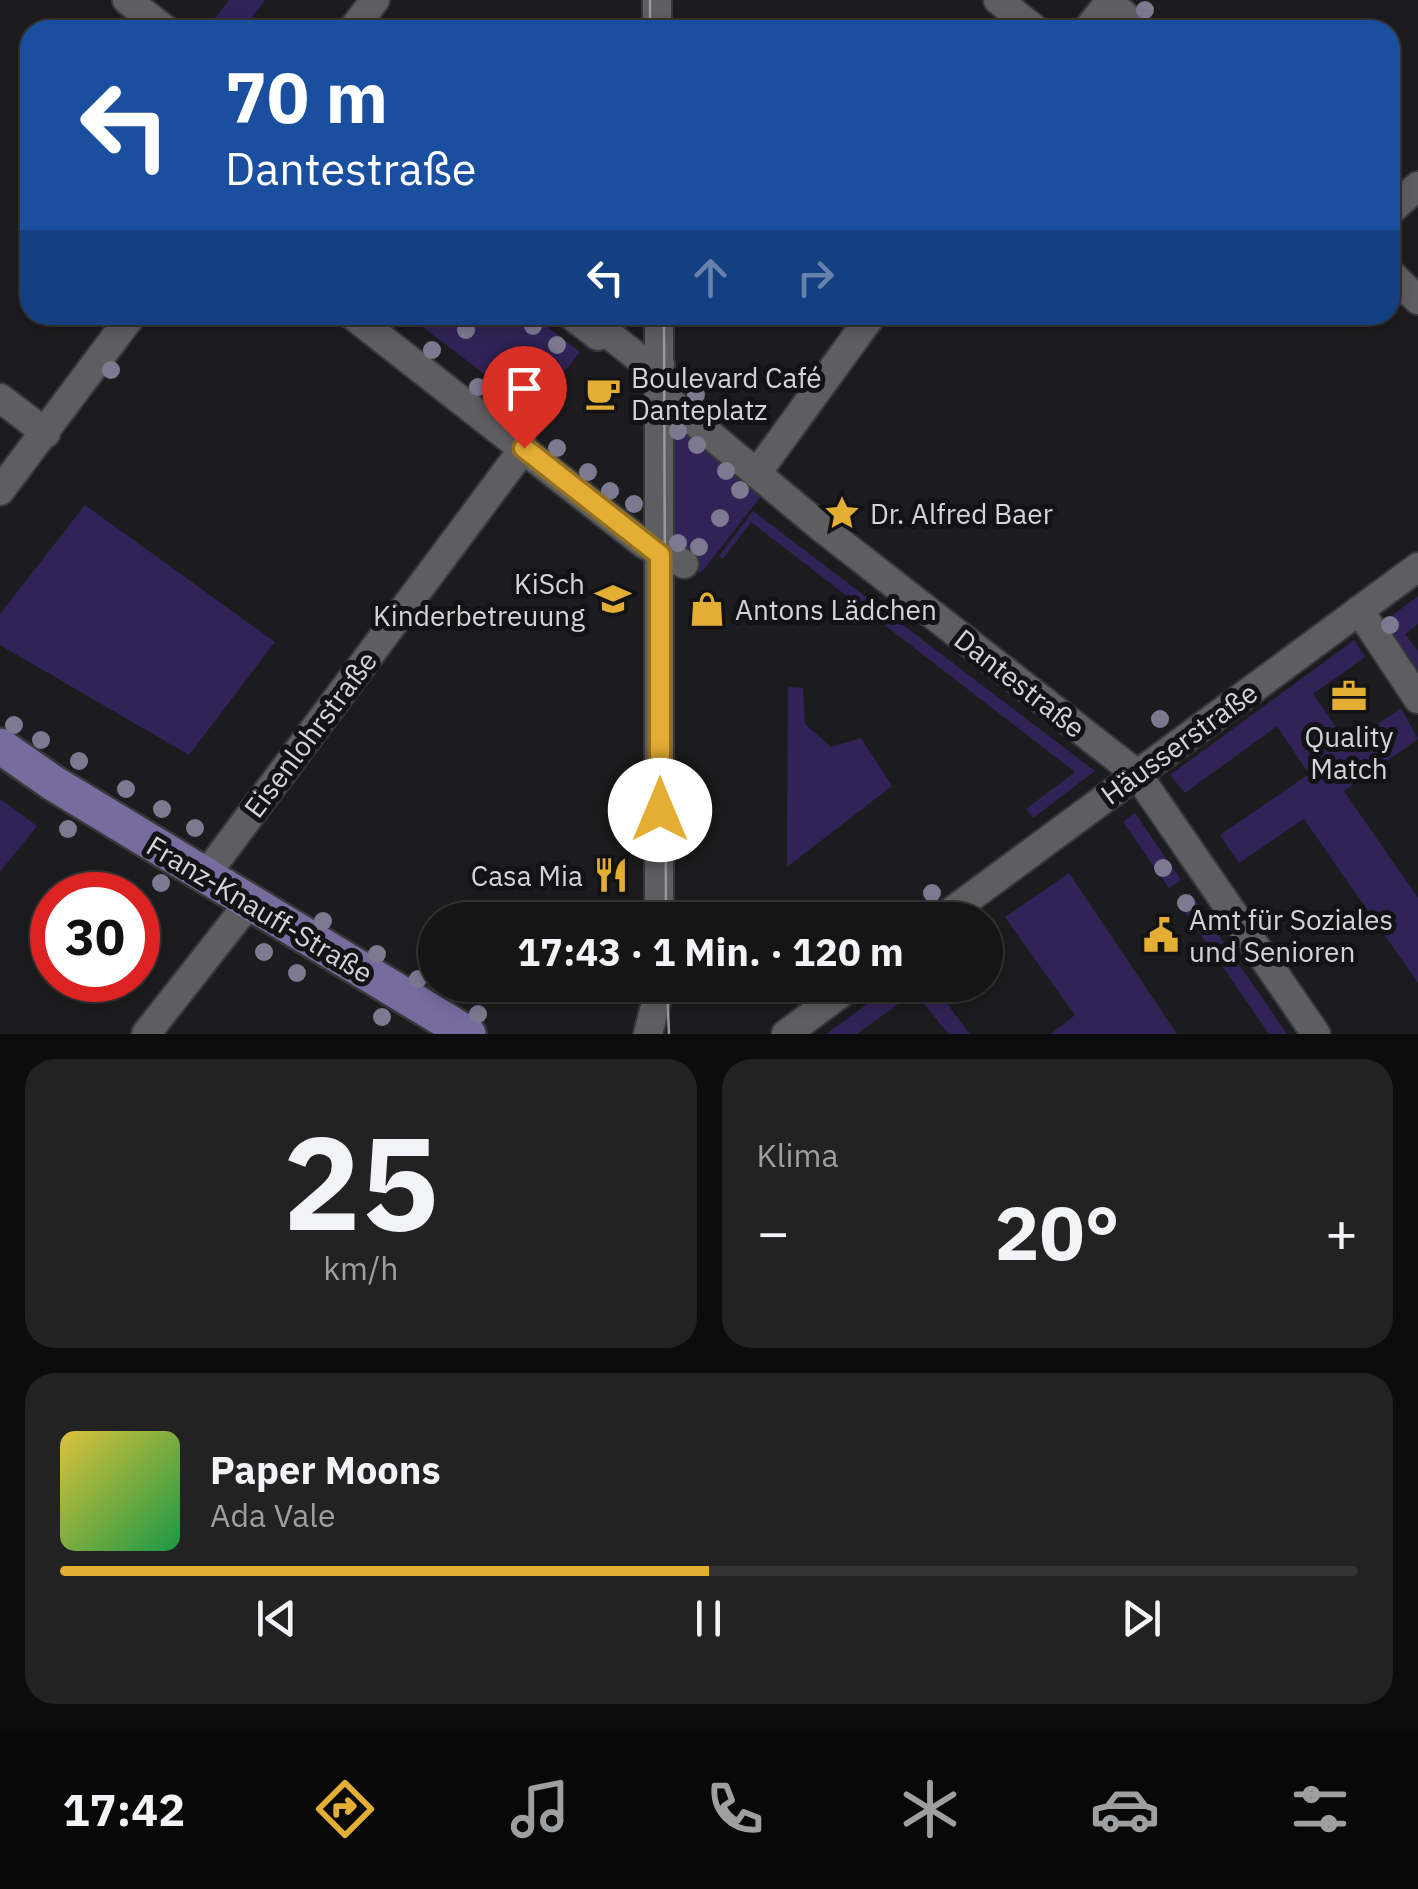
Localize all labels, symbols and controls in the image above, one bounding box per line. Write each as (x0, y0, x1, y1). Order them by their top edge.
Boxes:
text: 70 m (225, 51, 388, 142)
icon: left (60, 60, 190, 190)
text: Dantestraße (225, 139, 476, 197)
icon: left (578, 250, 633, 305)
icon: ahead (683, 250, 738, 305)
icon: right (788, 250, 843, 305)
pin (482, 346, 567, 449)
place label: Boulevard Café Danteplatz (631, 359, 822, 428)
icon: arrive (497, 361, 552, 416)
cafe icon: Boulevard Café Danteplatz (584, 374, 622, 412)
place icon: Dr. Alfred Baer (823, 494, 861, 532)
place label: Dr. Alfred Baer (870, 495, 1053, 532)
place label: KiSch Kinderbetreuung (373, 565, 585, 634)
school or university icon: KiSch Kinderbetreuung (594, 580, 632, 618)
shop icon: Antons Lädchen (688, 590, 726, 628)
place label: Antons Lädchen (735, 591, 937, 628)
street label: Dantestraße (947, 620, 1093, 746)
street label: Eisenlohrstraße (235, 643, 385, 825)
street label: Häusserstraße (1093, 674, 1265, 812)
office icon: Quality Match (1330, 677, 1368, 715)
place label: Quality Match (1304, 718, 1394, 787)
position arrow (608, 758, 712, 862)
street label: Franz-Knauff-Straße (140, 827, 380, 991)
restaurant icon: Casa Mia (592, 856, 630, 894)
place label: Casa Mia (471, 857, 583, 894)
speed limit sign: 30 (30, 872, 160, 1002)
place label: Amt für Soziales und Senioren (1189, 901, 1393, 970)
public building icon: Amt für Soziales und Senioren (1142, 916, 1180, 954)
text: 17:43 · 1 Min. · 120 m (517, 927, 904, 976)
text: 25 (283, 1097, 439, 1266)
text: Klima (757, 1134, 839, 1176)
text: 20° (995, 1183, 1120, 1281)
text: − (757, 1196, 790, 1267)
text: + (1325, 1196, 1358, 1267)
text: km/h (323, 1247, 398, 1289)
text: Paper Moons (210, 1445, 441, 1494)
text: Ada Vale (210, 1494, 336, 1536)
icon: previous (249, 1591, 304, 1646)
icon: pause (681, 1591, 736, 1646)
icon: next (1114, 1591, 1169, 1646)
icon: directions (310, 1774, 380, 1844)
icon: music (505, 1774, 575, 1844)
icon: phone (700, 1774, 770, 1844)
icon: climate (895, 1774, 965, 1844)
icon: car (1090, 1774, 1160, 1844)
icon: filters (1285, 1774, 1355, 1844)
text: 17:42 (63, 1780, 185, 1838)

